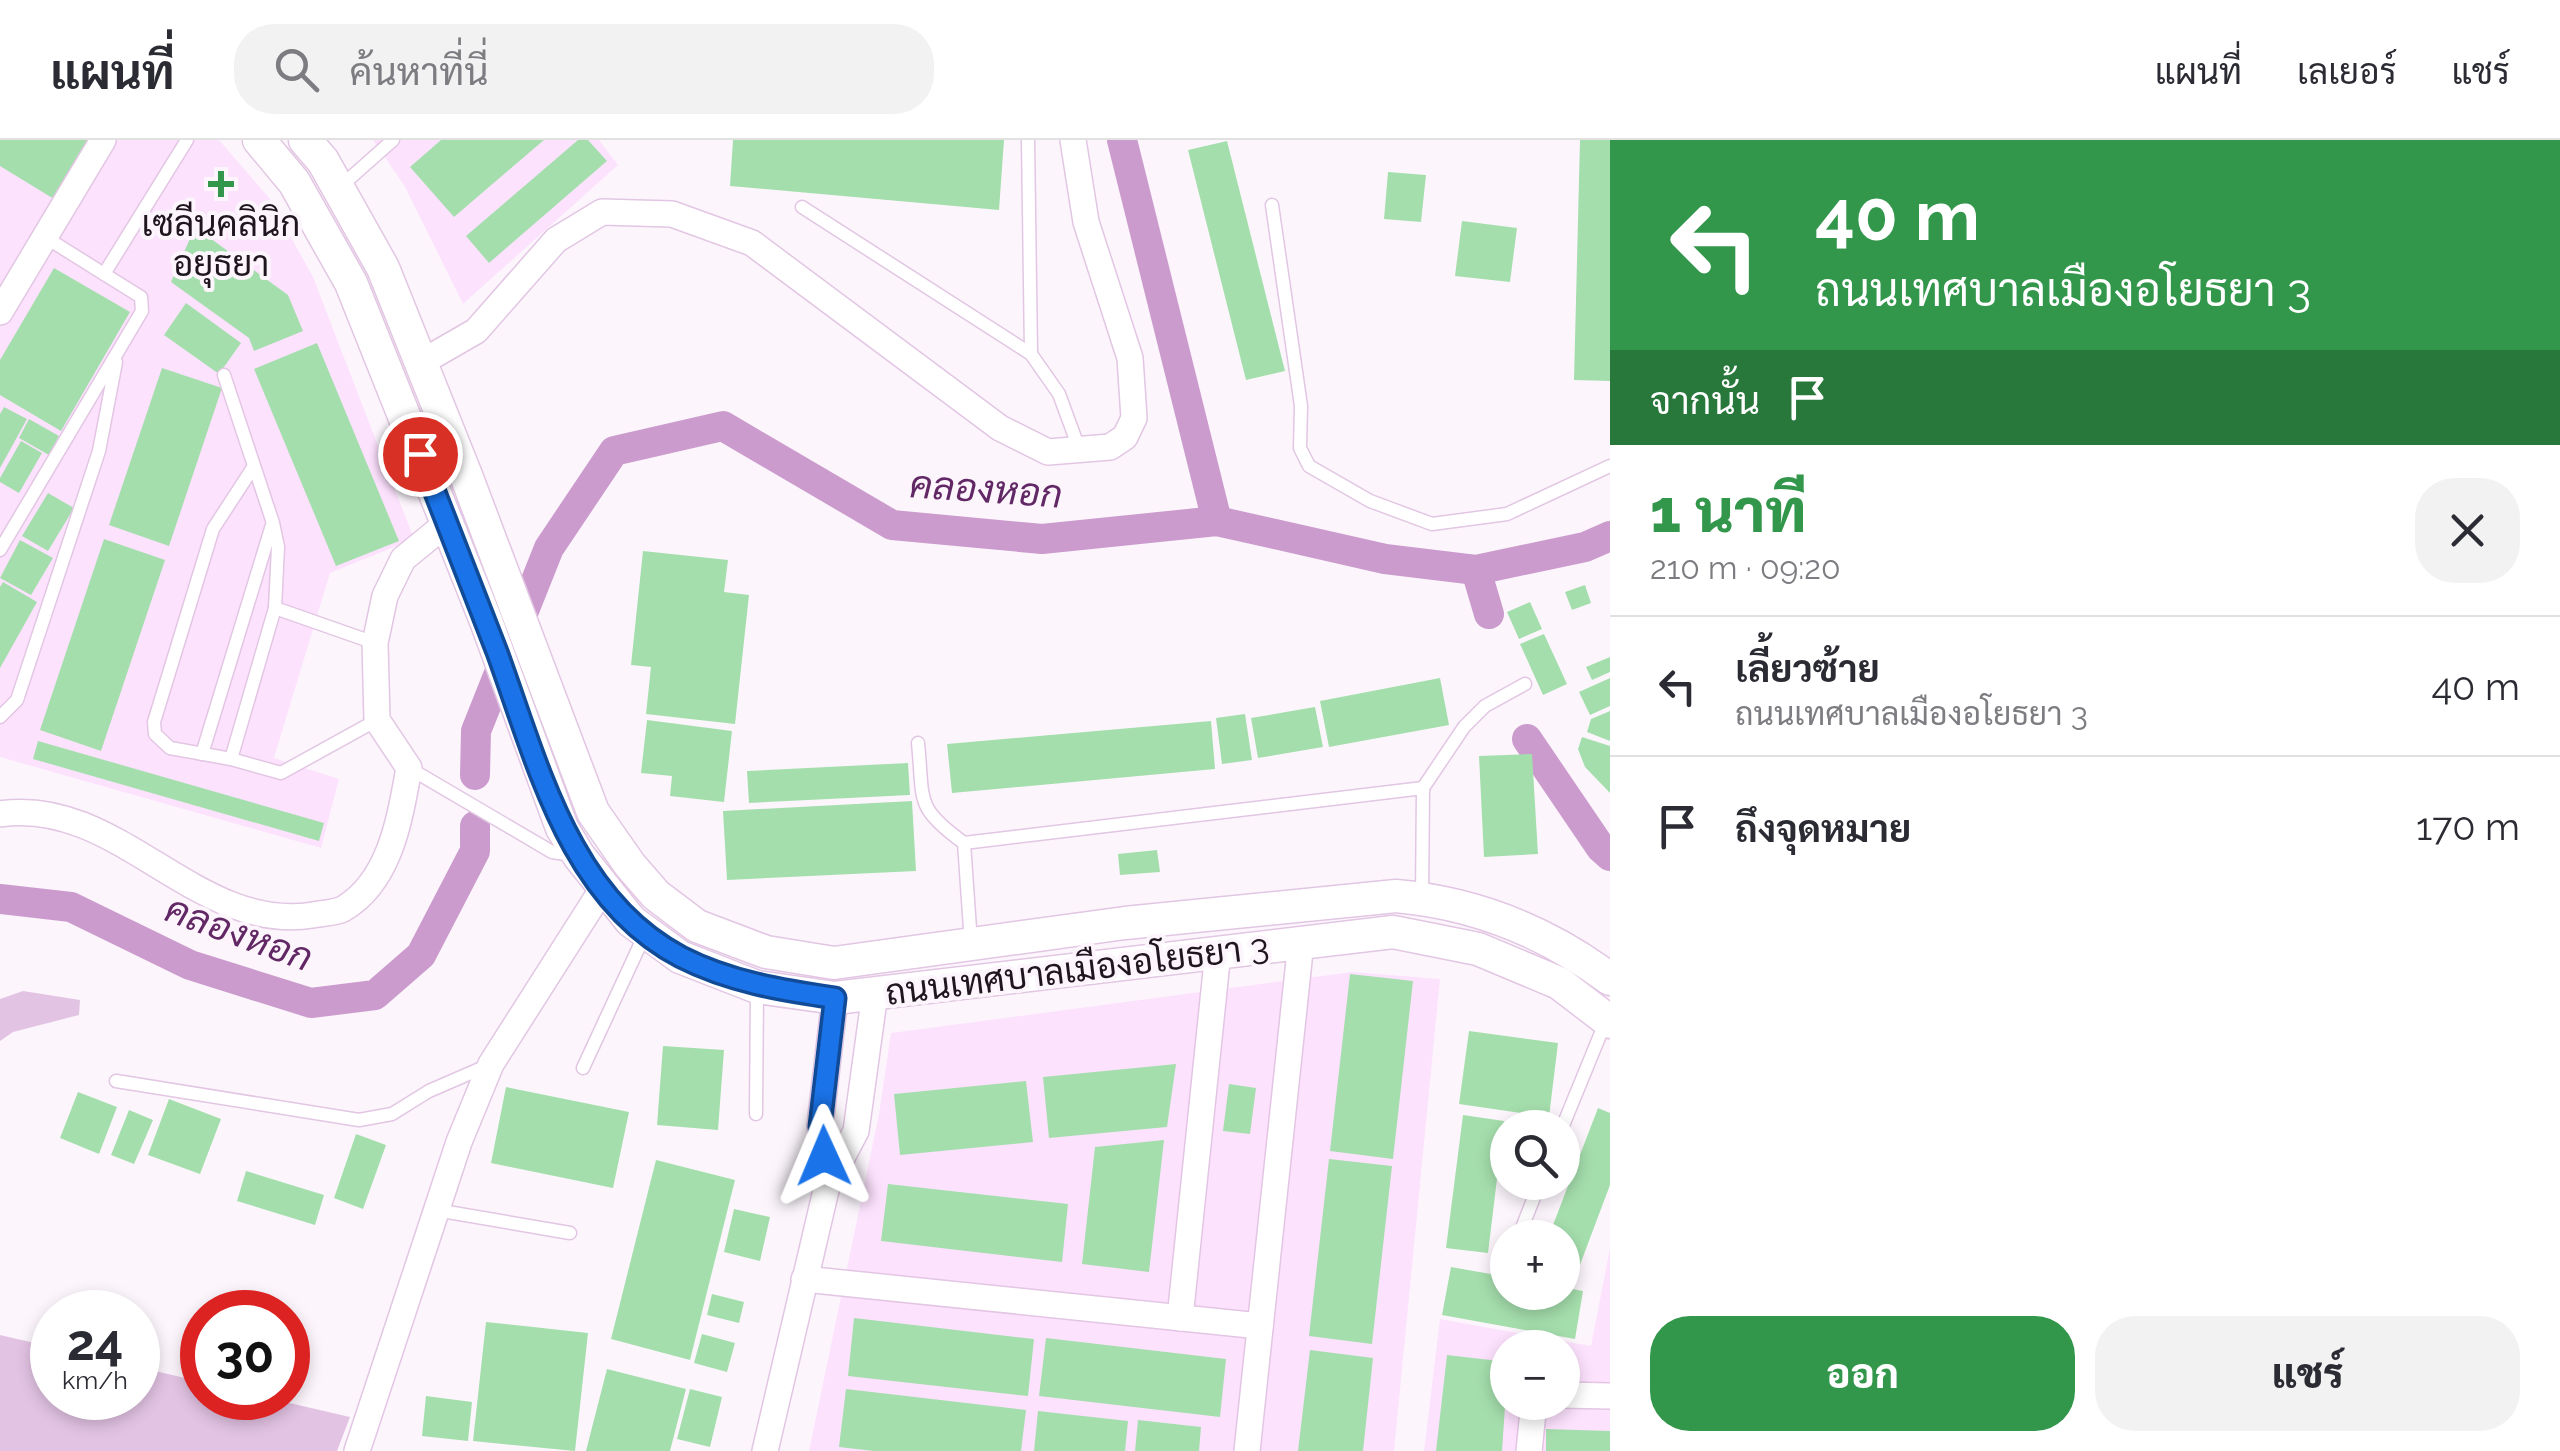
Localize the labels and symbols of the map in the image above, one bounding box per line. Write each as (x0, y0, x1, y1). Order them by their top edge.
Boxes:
marker: เซลีนคลินิก อยุธยา (208, 171, 234, 197)
place label: เซลีนคลินิก อยุธยา (142, 201, 300, 288)
pin (378, 412, 463, 497)
water label: คลองหอก (908, 461, 1064, 517)
water label: คลองหอก (159, 886, 319, 980)
street label: ถนนเทศบาลเมืองอโยธยา 3 (883, 923, 1271, 1013)
position arrow (772, 1104, 876, 1208)
speed limit sign: 30 (180, 1290, 310, 1420)

